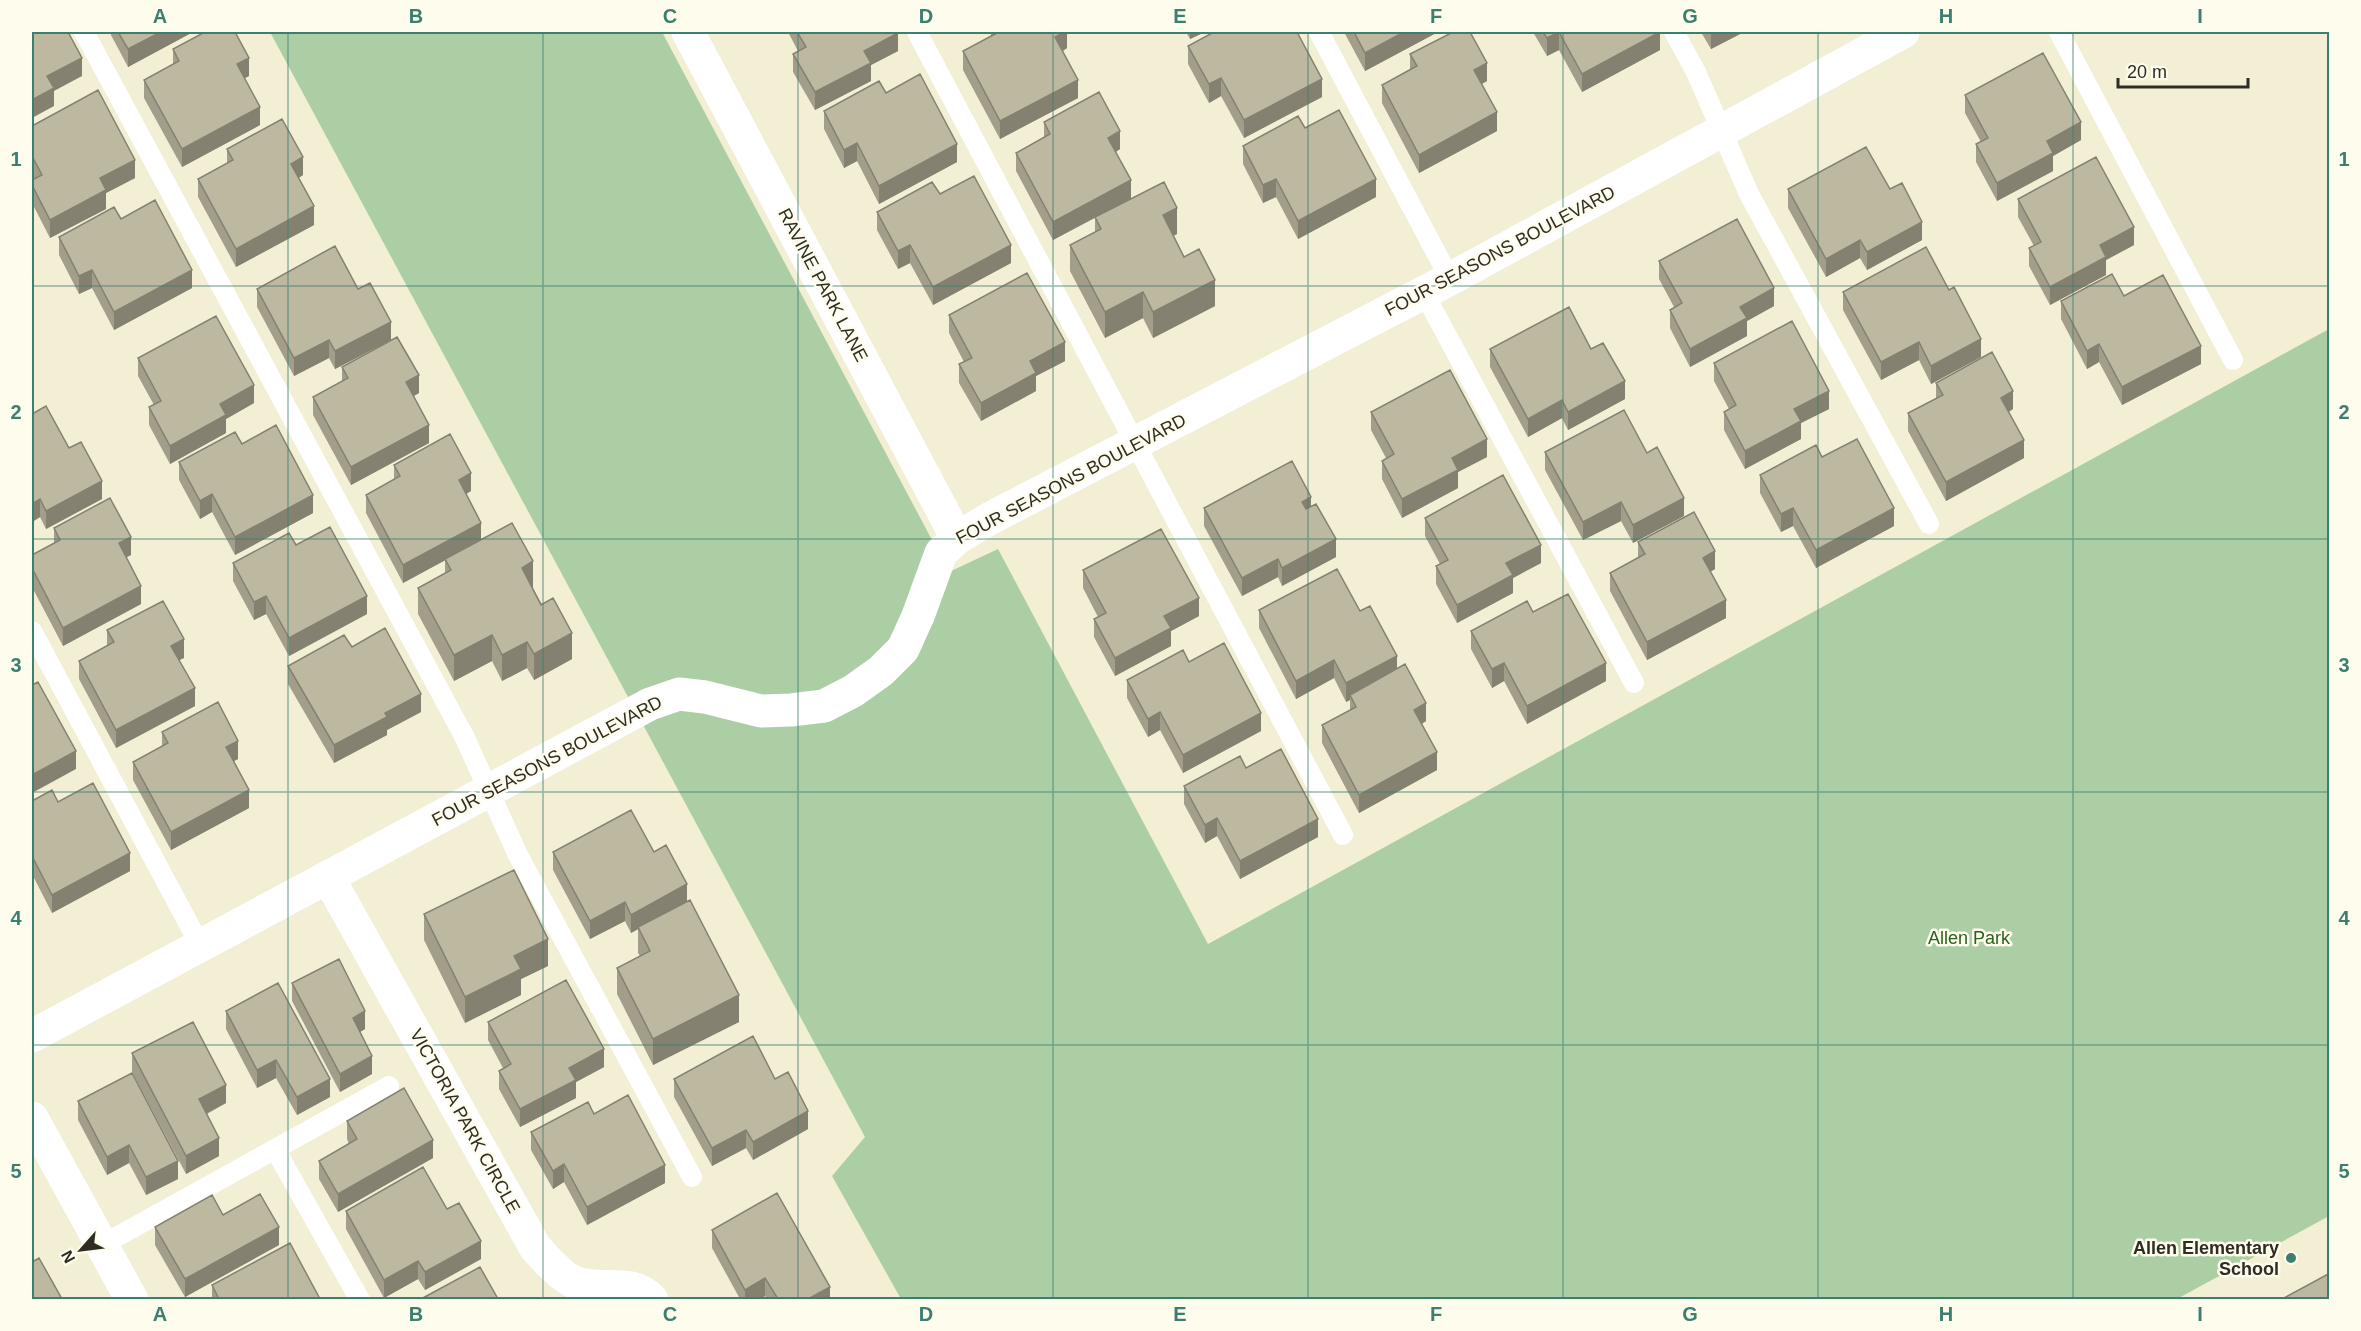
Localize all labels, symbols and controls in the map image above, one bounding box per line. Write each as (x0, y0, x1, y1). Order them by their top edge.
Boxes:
text: A (153, 5, 167, 27)
text: B (409, 5, 423, 27)
text: C (663, 5, 677, 27)
text: D (919, 5, 933, 27)
text: E (1173, 5, 1187, 27)
text: F (1430, 5, 1442, 27)
text: G (1682, 5, 1698, 27)
text: H (1939, 5, 1953, 27)
text: I (2197, 5, 2203, 27)
scale bar (2118, 51, 2248, 89)
text: 20 m (2127, 62, 2167, 82)
text: 1 (10, 148, 22, 170)
text: 1 (2338, 148, 2350, 170)
street label: FOUR SEASONS BOULEVARD (1382, 182, 1618, 320)
street label: RAVINE PARK LANE (774, 205, 872, 365)
text: 2 (10, 401, 22, 423)
text: 2 (2338, 401, 2350, 423)
street label: FOUR SEASONS BOULEVARD (953, 410, 1189, 548)
text: 3 (10, 654, 22, 676)
text: 3 (2338, 654, 2350, 676)
street label: FOUR SEASONS BOULEVARD (429, 692, 665, 830)
text: 4 (10, 907, 22, 929)
text: 4 (2338, 907, 2350, 929)
park label: Allen Park (1928, 928, 2011, 948)
street label: VICTORIA PARK CIRCLE (406, 1025, 524, 1217)
text: 5 (10, 1160, 22, 1182)
text: 5 (2338, 1160, 2350, 1182)
north arrow (51, 1220, 111, 1280)
place label: Allen Elementary School (2133, 1238, 2279, 1279)
text: N (58, 1248, 78, 1266)
marker: Allen Elementary School (2284, 1251, 2298, 1265)
text: A (153, 1303, 167, 1325)
text: B (409, 1303, 423, 1325)
text: C (663, 1303, 677, 1325)
text: D (919, 1303, 933, 1325)
text: E (1173, 1303, 1187, 1325)
text: F (1430, 1303, 1442, 1325)
text: G (1682, 1303, 1698, 1325)
text: H (1939, 1303, 1953, 1325)
text: I (2197, 1303, 2203, 1325)

